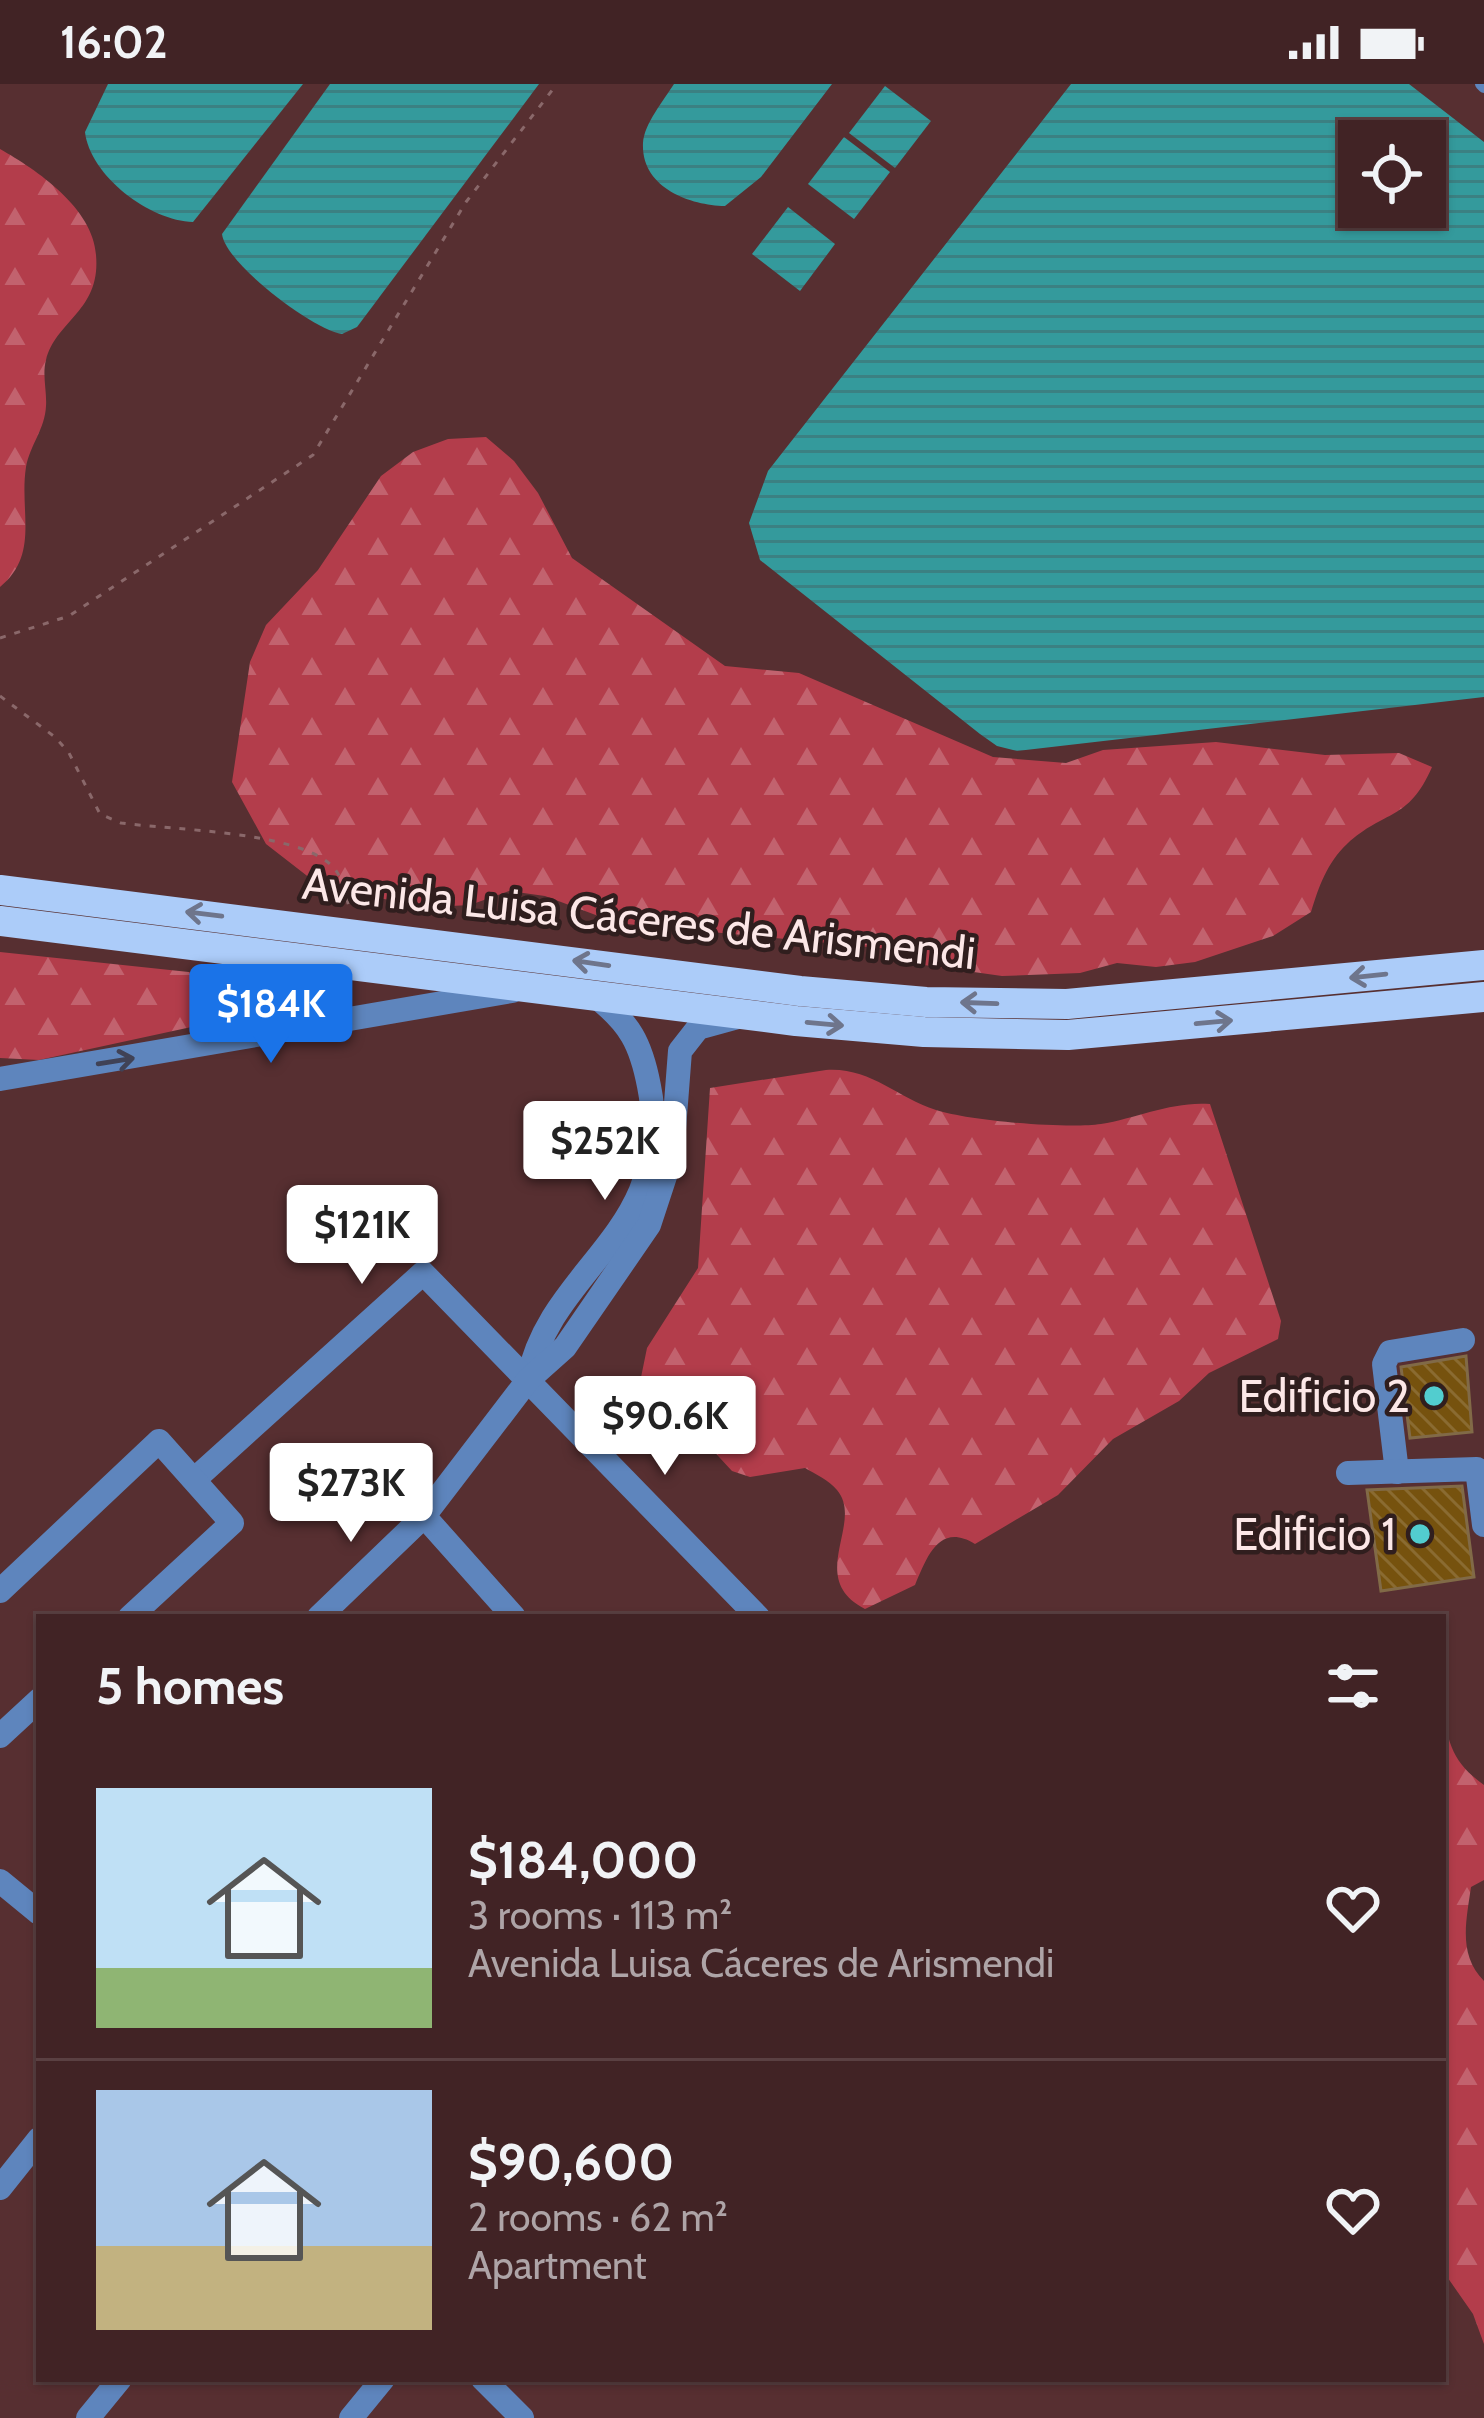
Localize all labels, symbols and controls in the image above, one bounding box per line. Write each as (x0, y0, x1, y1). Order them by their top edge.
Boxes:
text: 16:02 (60, 15, 167, 69)
map controls (1338, 120, 1446, 228)
button: locate (1338, 120, 1446, 228)
street label: Avenida Luisa Cáceres de Arismendi (300, 856, 978, 980)
one-way arrow (186, 902, 225, 924)
one-way arrow (572, 951, 611, 974)
pin: $184K (187, 964, 355, 1066)
one-way arrow (1349, 965, 1388, 988)
text: $184K (216, 979, 326, 1027)
one-way arrow (960, 992, 999, 1015)
one-way arrow (1194, 1010, 1233, 1033)
one-way arrow (805, 1013, 844, 1036)
one-way arrow (95, 1049, 134, 1072)
pin: $252K (521, 1101, 689, 1203)
text: $252K (550, 1116, 660, 1164)
pin: $121K (278, 1185, 446, 1287)
text: $121K (314, 1200, 410, 1248)
place label: Edificio 2 (1238, 1369, 1410, 1423)
pin: $90.6K (567, 1376, 763, 1478)
marker: Edificio 2 (1421, 1383, 1447, 1409)
text: $90.6K (602, 1391, 728, 1439)
pin: $273K (267, 1443, 435, 1545)
text: $273K (297, 1458, 405, 1506)
place label: Edificio 1 (1233, 1507, 1396, 1561)
marker: Edificio 1 (1407, 1521, 1433, 1547)
icon: filters (1320, 1653, 1386, 1719)
text: 5 homes (96, 1655, 284, 1717)
text: $184,000 (468, 1829, 698, 1891)
icon: home (192, 1836, 336, 1980)
icon: heart (1320, 1875, 1386, 1941)
text: 3 rooms · 113 m² (468, 1891, 732, 1939)
text: Avenida Luisa Cáceres de Arismendi (468, 1939, 1054, 1987)
text: $90,600 (468, 2131, 674, 2193)
icon: home (192, 2138, 336, 2282)
icon: heart (1320, 2177, 1386, 2243)
text: 2 rooms · 62 m² (468, 2193, 728, 2241)
text: Apartment (468, 2241, 647, 2289)

